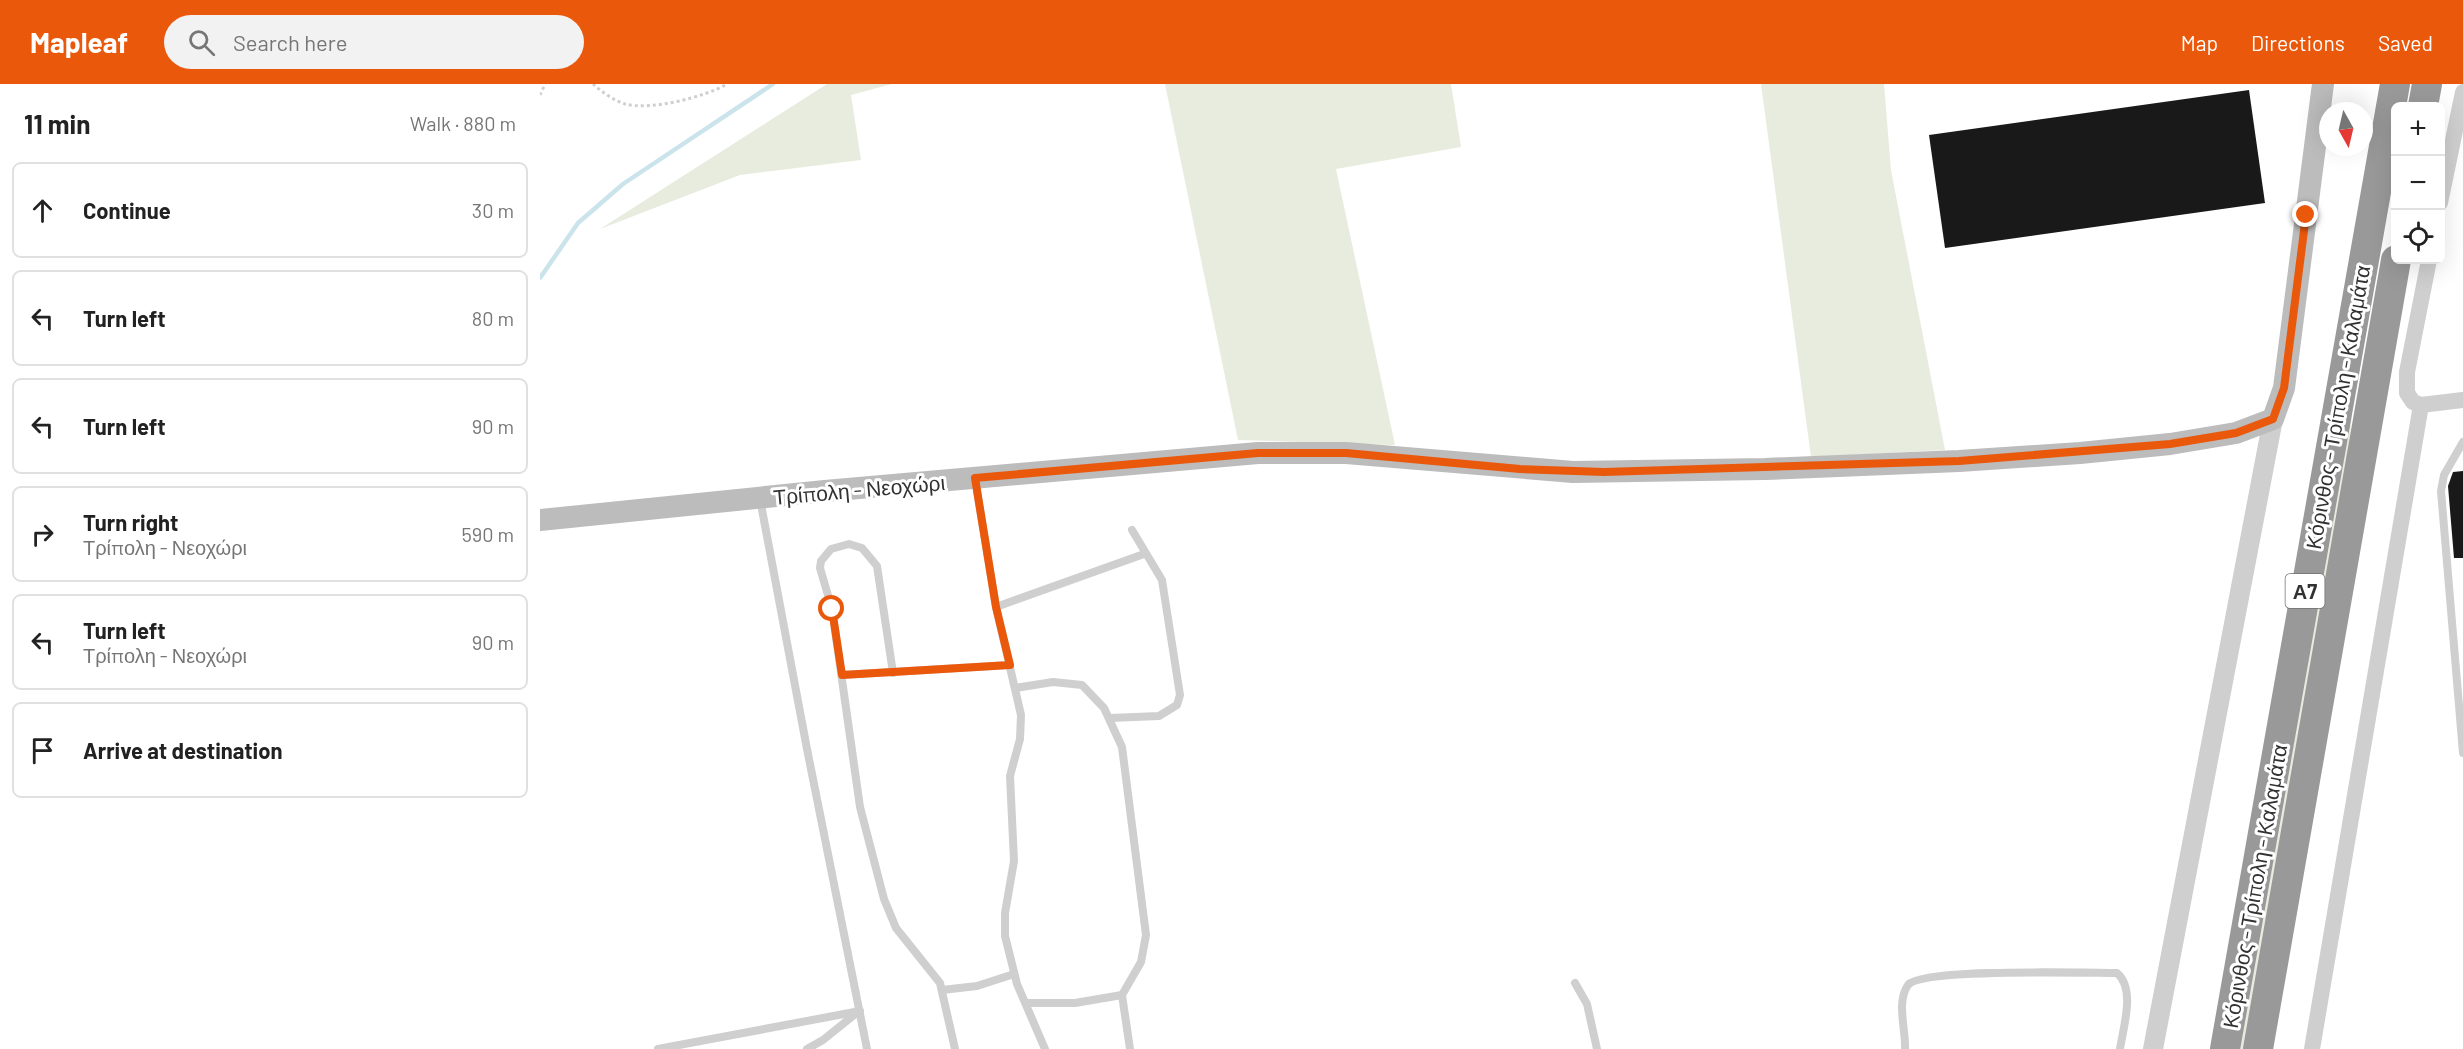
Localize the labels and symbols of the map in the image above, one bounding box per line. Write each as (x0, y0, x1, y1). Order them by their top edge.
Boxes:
north arrow (2319, 102, 2373, 156)
route end (2292, 201, 2318, 227)
street label: Κόρινθος - Τρίπολη - Καλαμάτα (2300, 263, 2374, 551)
street label: Τρίπολη - Νεοχώρι (772, 469, 946, 509)
road number: Α7 (2286, 574, 2324, 608)
route start (818, 595, 844, 621)
street label: Κόρινθος - Τρίπολη - Καλαμάτα (2217, 742, 2291, 1030)

